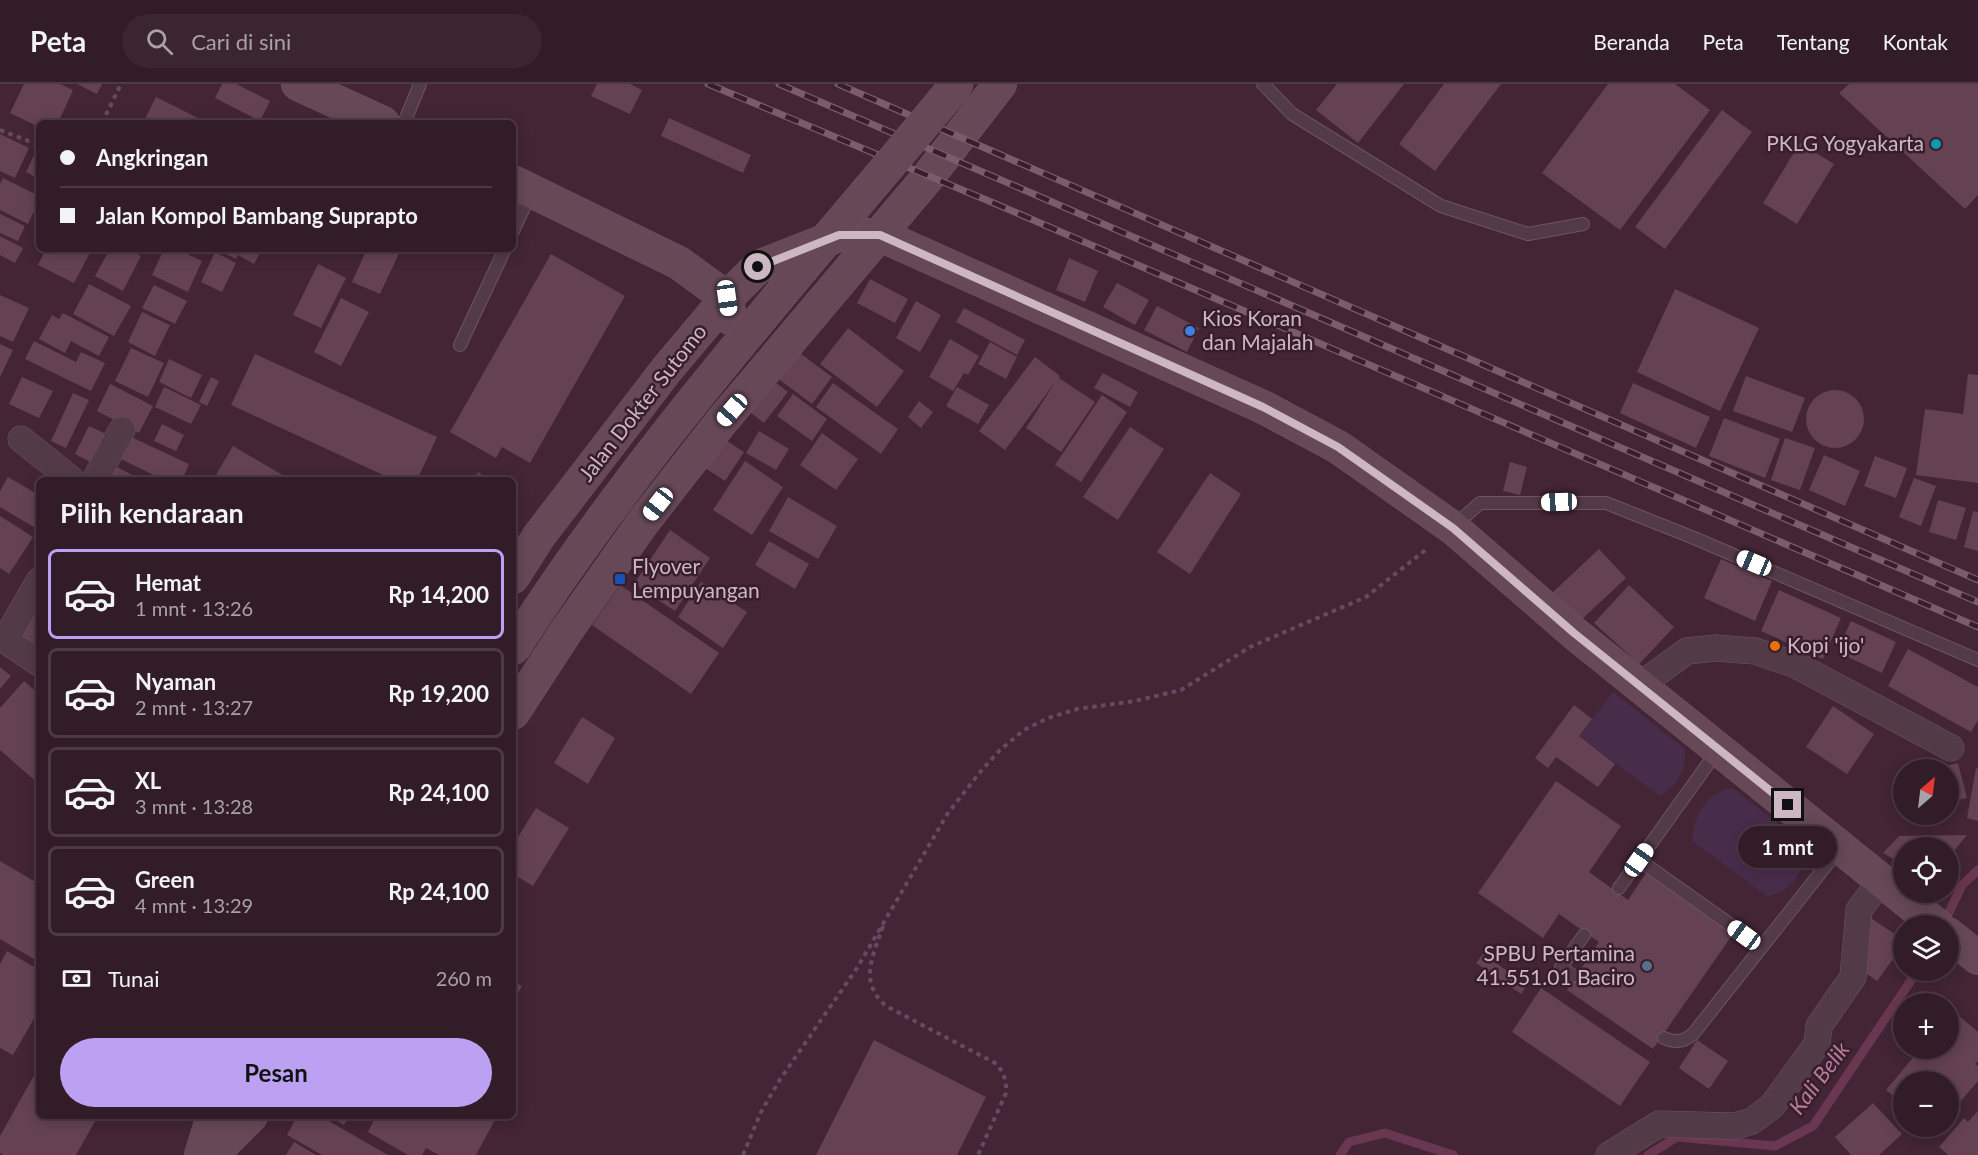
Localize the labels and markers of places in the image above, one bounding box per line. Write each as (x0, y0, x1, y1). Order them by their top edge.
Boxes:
place label: PKLG Yogyakarta (1766, 130, 1924, 155)
marker: PKLG Yogyakarta (1929, 137, 1943, 151)
place label: Kios Koran dan Majalah (1202, 305, 1314, 354)
marker: Kios Koran dan Majalah (1183, 324, 1197, 338)
place label: Flyover Lempuyangan (632, 553, 760, 602)
marker: Flyover Lempuyangan (613, 572, 627, 586)
place label: Kopi 'ijo' (1787, 632, 1864, 657)
marker: Kopi 'ijo' (1768, 639, 1782, 653)
place label: SPBU Pertamina 41.551.01 Baciro (1476, 940, 1635, 989)
marker: SPBU Pertamina 41.551.01 Baciro (1640, 959, 1654, 973)

